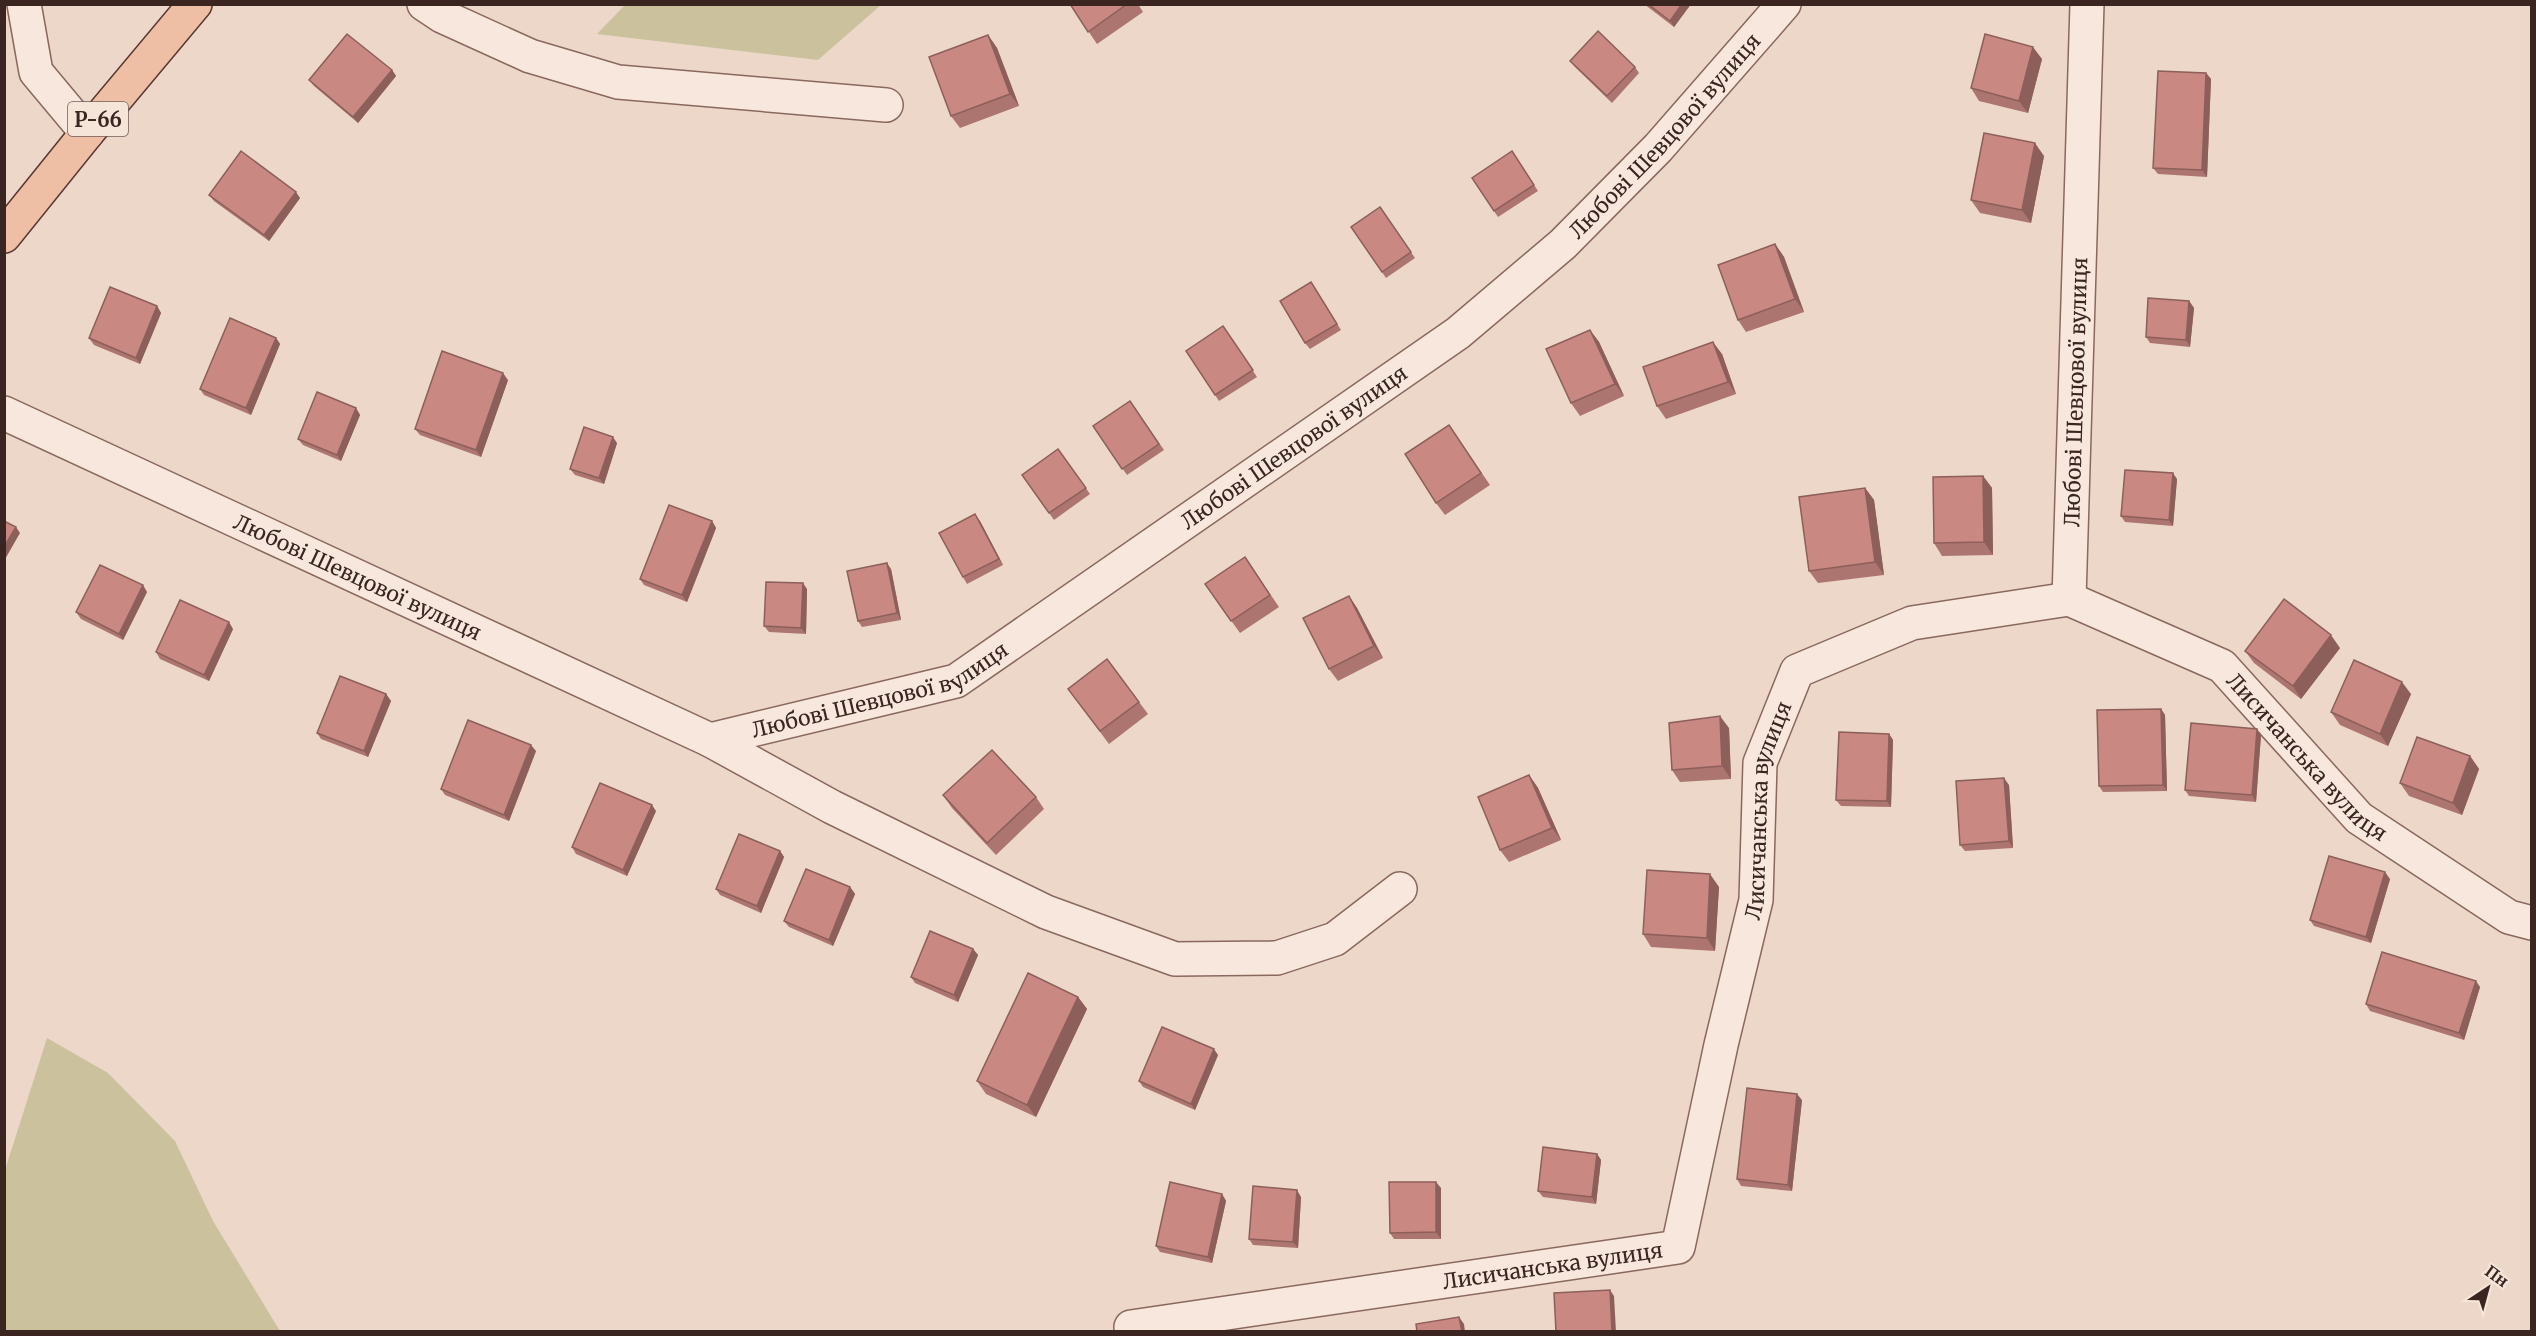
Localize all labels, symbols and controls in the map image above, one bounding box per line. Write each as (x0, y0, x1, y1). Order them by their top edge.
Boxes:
street label: Любові Шевцової вулиця (1563, 27, 1766, 244)
road number: Р-66 (68, 102, 128, 136)
street label: Любові Шевцової вулиця (2058, 257, 2093, 527)
street label: Любові Шевцової вулиця (1175, 359, 1412, 535)
street label: Любові Шевцової вулиця (230, 508, 486, 646)
street label: Любові Шевцової вулиця (749, 636, 1013, 743)
street label: Лисичанська вулиця (2221, 667, 2393, 847)
street label: Лисичанська вулиця (1738, 697, 1797, 922)
street label: Лисичанська вулиця (1441, 1236, 1664, 1295)
north arrow (2458, 1258, 2518, 1318)
text: Пн (2481, 1261, 2512, 1291)

